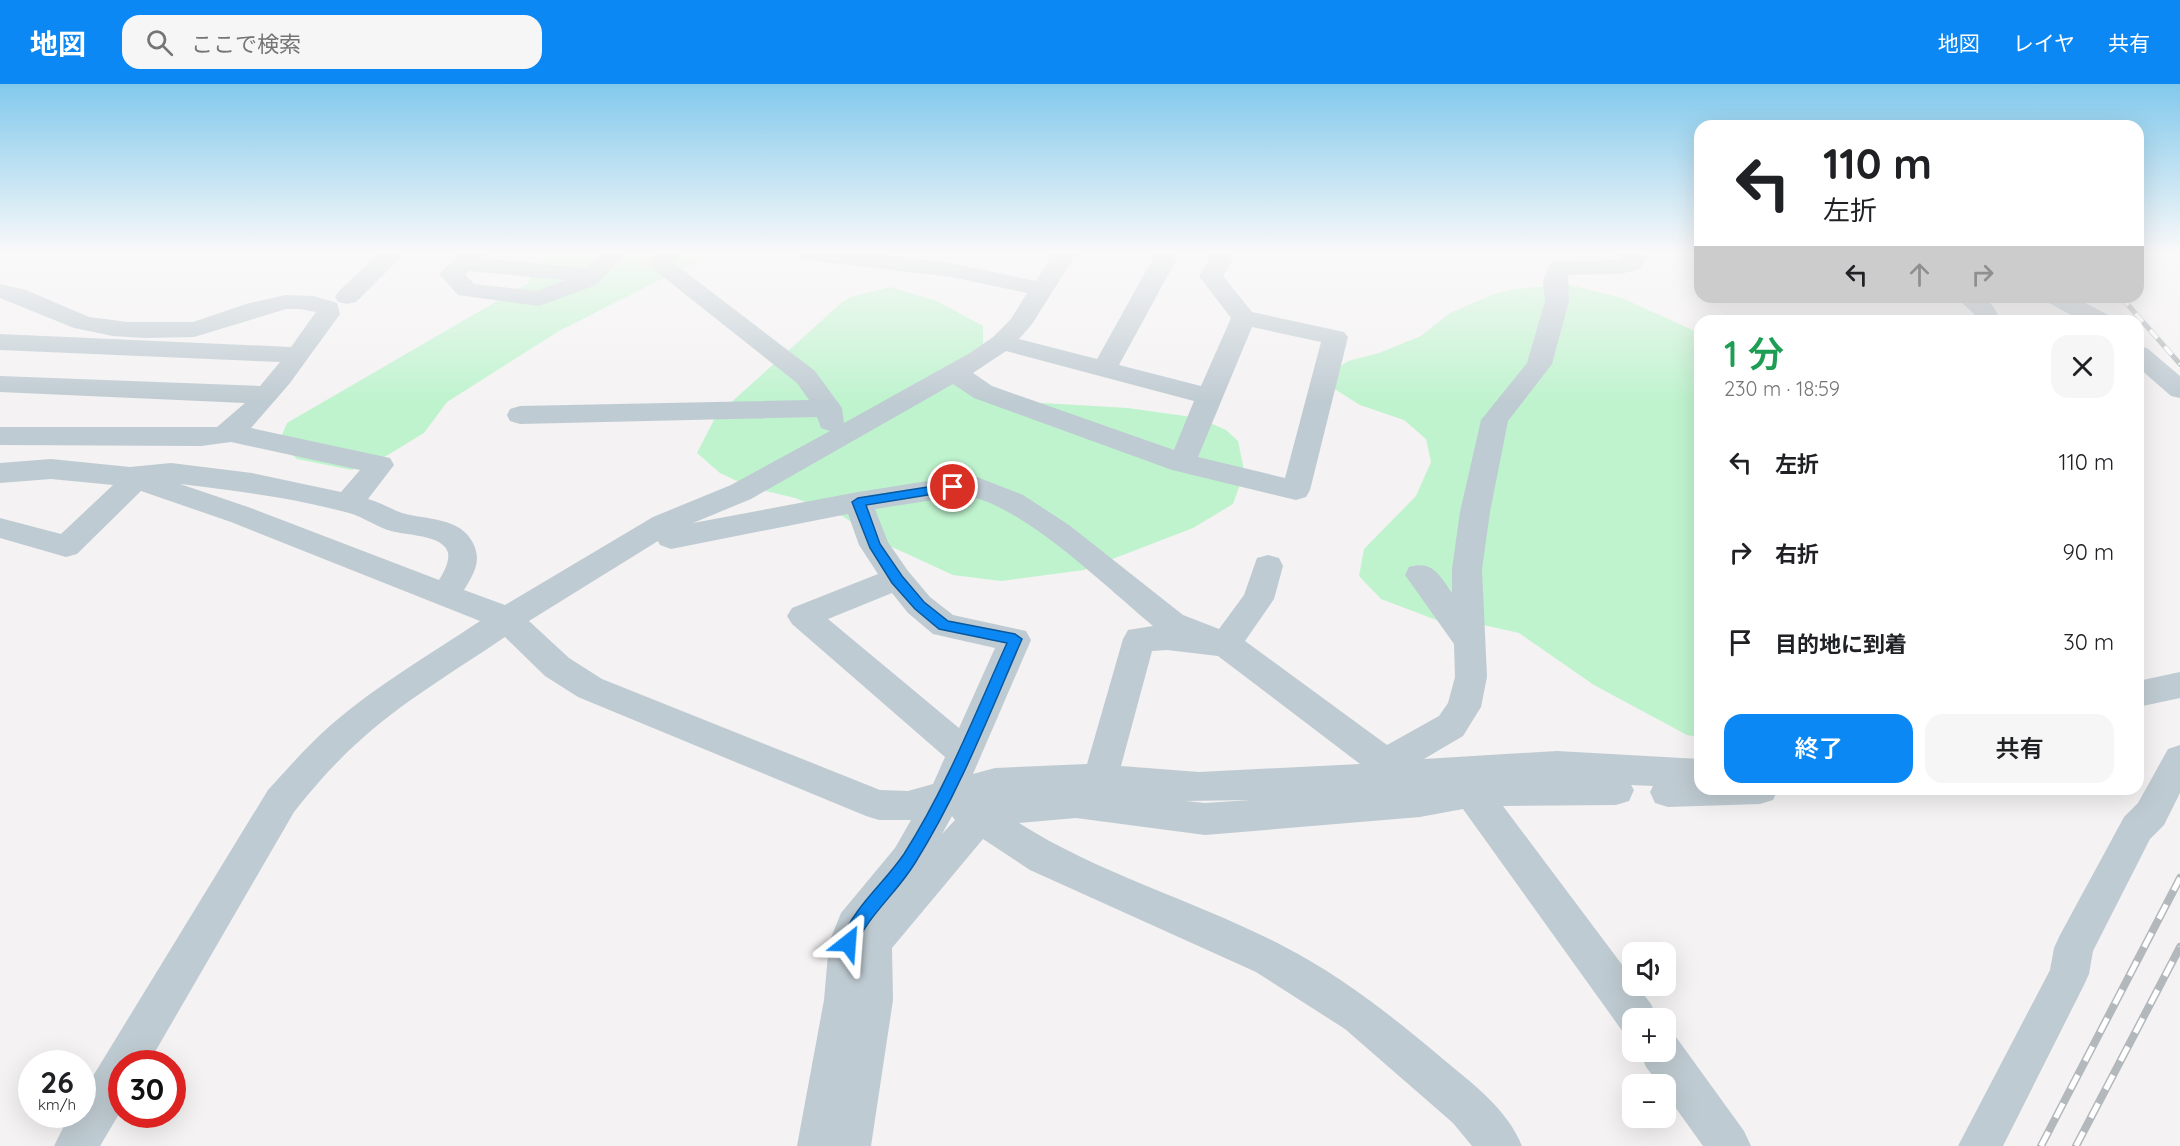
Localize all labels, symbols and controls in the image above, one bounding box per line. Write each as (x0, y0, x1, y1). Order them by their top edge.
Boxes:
search box (122, 15, 542, 69)
text: 地図 (30, 26, 86, 61)
icon: search (143, 26, 176, 59)
text: ここで検索 (191, 30, 301, 58)
text: 地図 (1938, 30, 1980, 56)
text: レイヤ (2013, 30, 2075, 56)
text: 共有 (2108, 30, 2150, 56)
text: 110 m (1823, 137, 1932, 190)
icon: left (1724, 144, 1802, 222)
text: 左折 (1823, 193, 1877, 227)
icon: left (1840, 258, 1873, 291)
icon: ahead (1903, 258, 1936, 291)
icon: right (1966, 258, 1999, 291)
text: 1 分 (1724, 331, 1784, 376)
button: close (2051, 335, 2114, 398)
text: 230 m · 18:59 (1724, 376, 1840, 401)
icon: left (1724, 446, 1757, 479)
text: 110 m (2059, 448, 2114, 476)
text: 左折 (1775, 450, 1819, 478)
pin (927, 461, 978, 512)
icon: arrive (936, 470, 969, 503)
icon: right (1724, 536, 1757, 569)
text: 90 m (2063, 538, 2114, 566)
text: 右折 (1775, 540, 1819, 568)
icon: arrive (1724, 626, 1757, 659)
text: 30 m (2063, 628, 2114, 656)
text: 目的地に到着 (1775, 630, 1907, 658)
button: 終了 (1724, 714, 1913, 783)
button: 共有 (1925, 714, 2114, 783)
position arrow (816, 911, 880, 975)
map controls (1622, 942, 1676, 1128)
button: sound (1622, 942, 1676, 996)
button: + (1622, 1008, 1676, 1062)
speed limit sign: 30 (108, 1050, 186, 1128)
text: 26 (40, 1063, 74, 1101)
button: − (1622, 1074, 1676, 1128)
text: km/h (38, 1095, 76, 1114)

